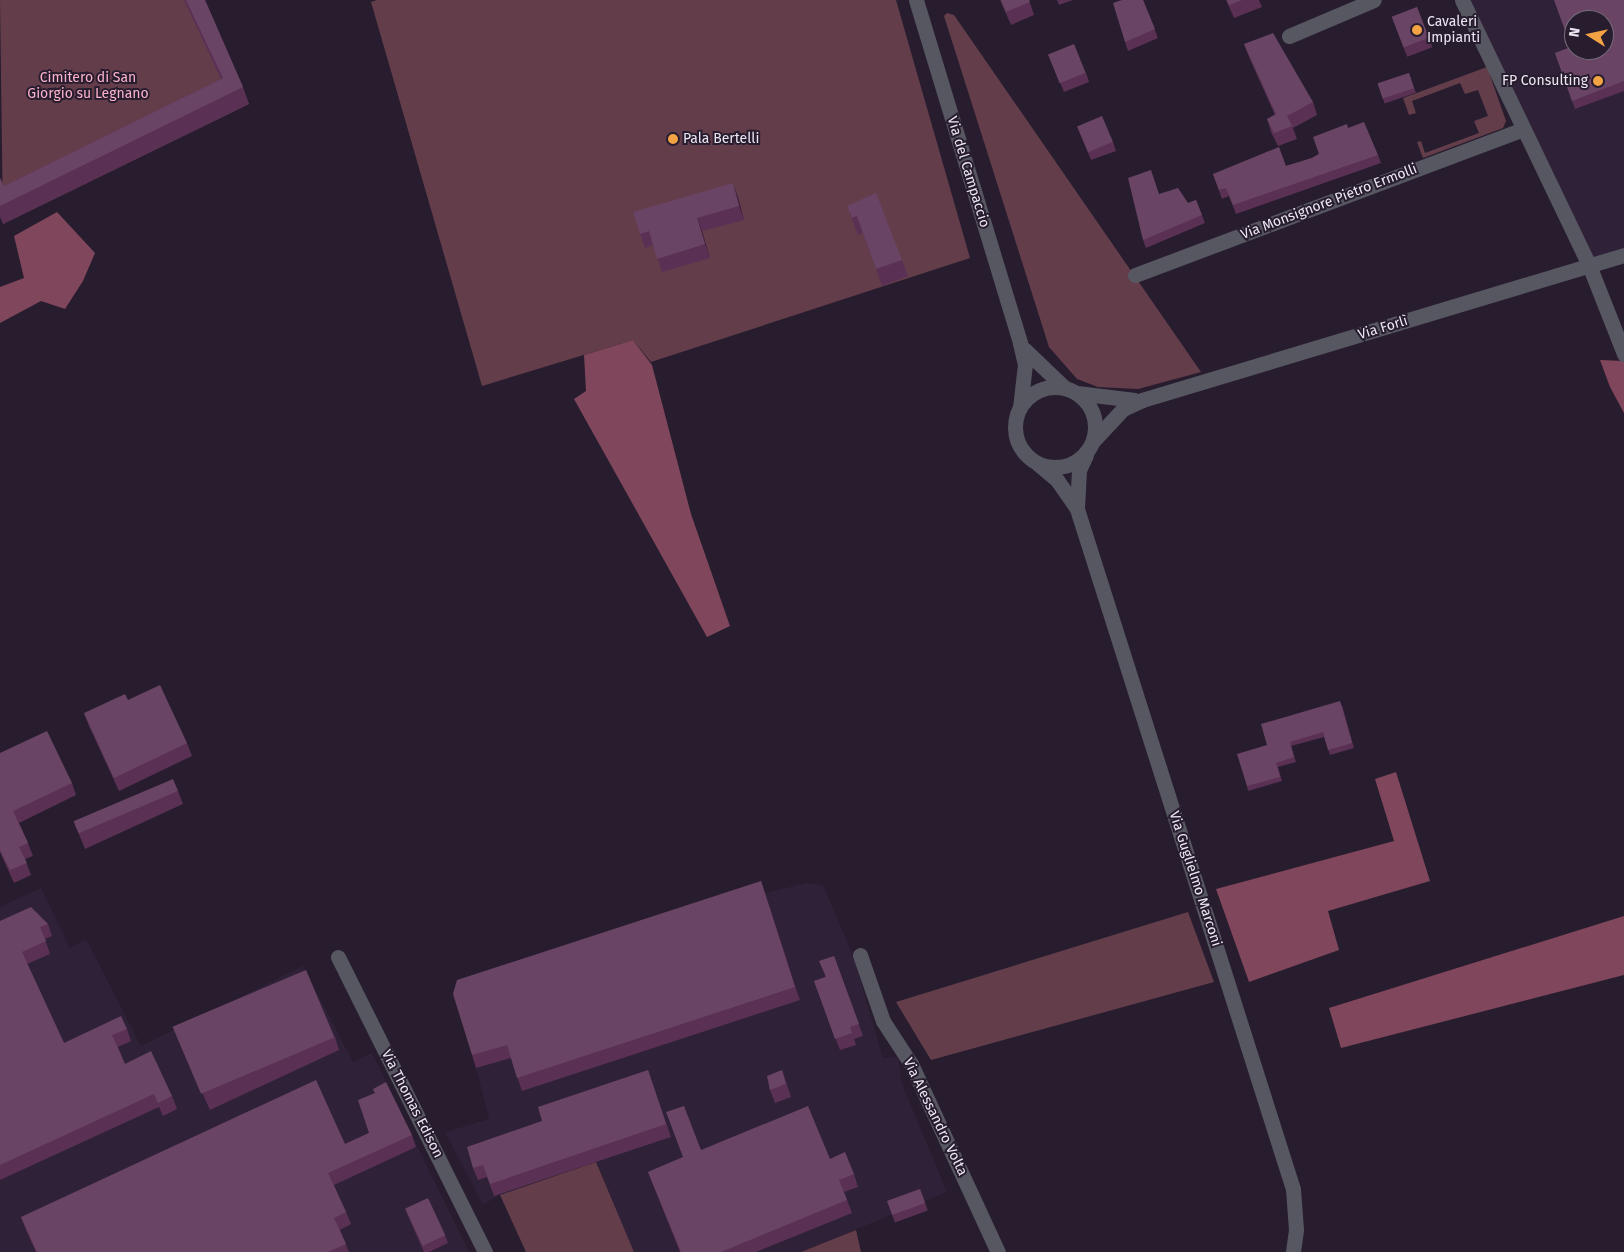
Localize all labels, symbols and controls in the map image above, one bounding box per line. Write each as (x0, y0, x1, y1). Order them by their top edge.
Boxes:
north arrow (1564, 10, 1614, 60)
place label: Cavaleri Impianti (1427, 14, 1480, 46)
marker: Cavaleri Impianti (1411, 24, 1423, 36)
text: N (1566, 26, 1584, 39)
park label: Cimitero di San Giorgio su Legnano (27, 70, 149, 102)
place label: FP Consulting (1502, 73, 1588, 89)
marker: FP Consulting (1592, 75, 1604, 87)
street label: Via del Campaccio (943, 114, 993, 230)
place label: Pala Bertelli (683, 131, 759, 147)
marker: Pala Bertelli (667, 133, 679, 145)
street label: Via Monsignore Pietro Ermolli (1238, 161, 1420, 243)
street label: Via Forlì (1356, 313, 1410, 343)
street label: Via Guglielmo Marconi (1165, 809, 1225, 949)
street label: Via Thomas Edison (378, 1047, 446, 1161)
street label: Via Alessandro Volta (899, 1055, 971, 1179)

